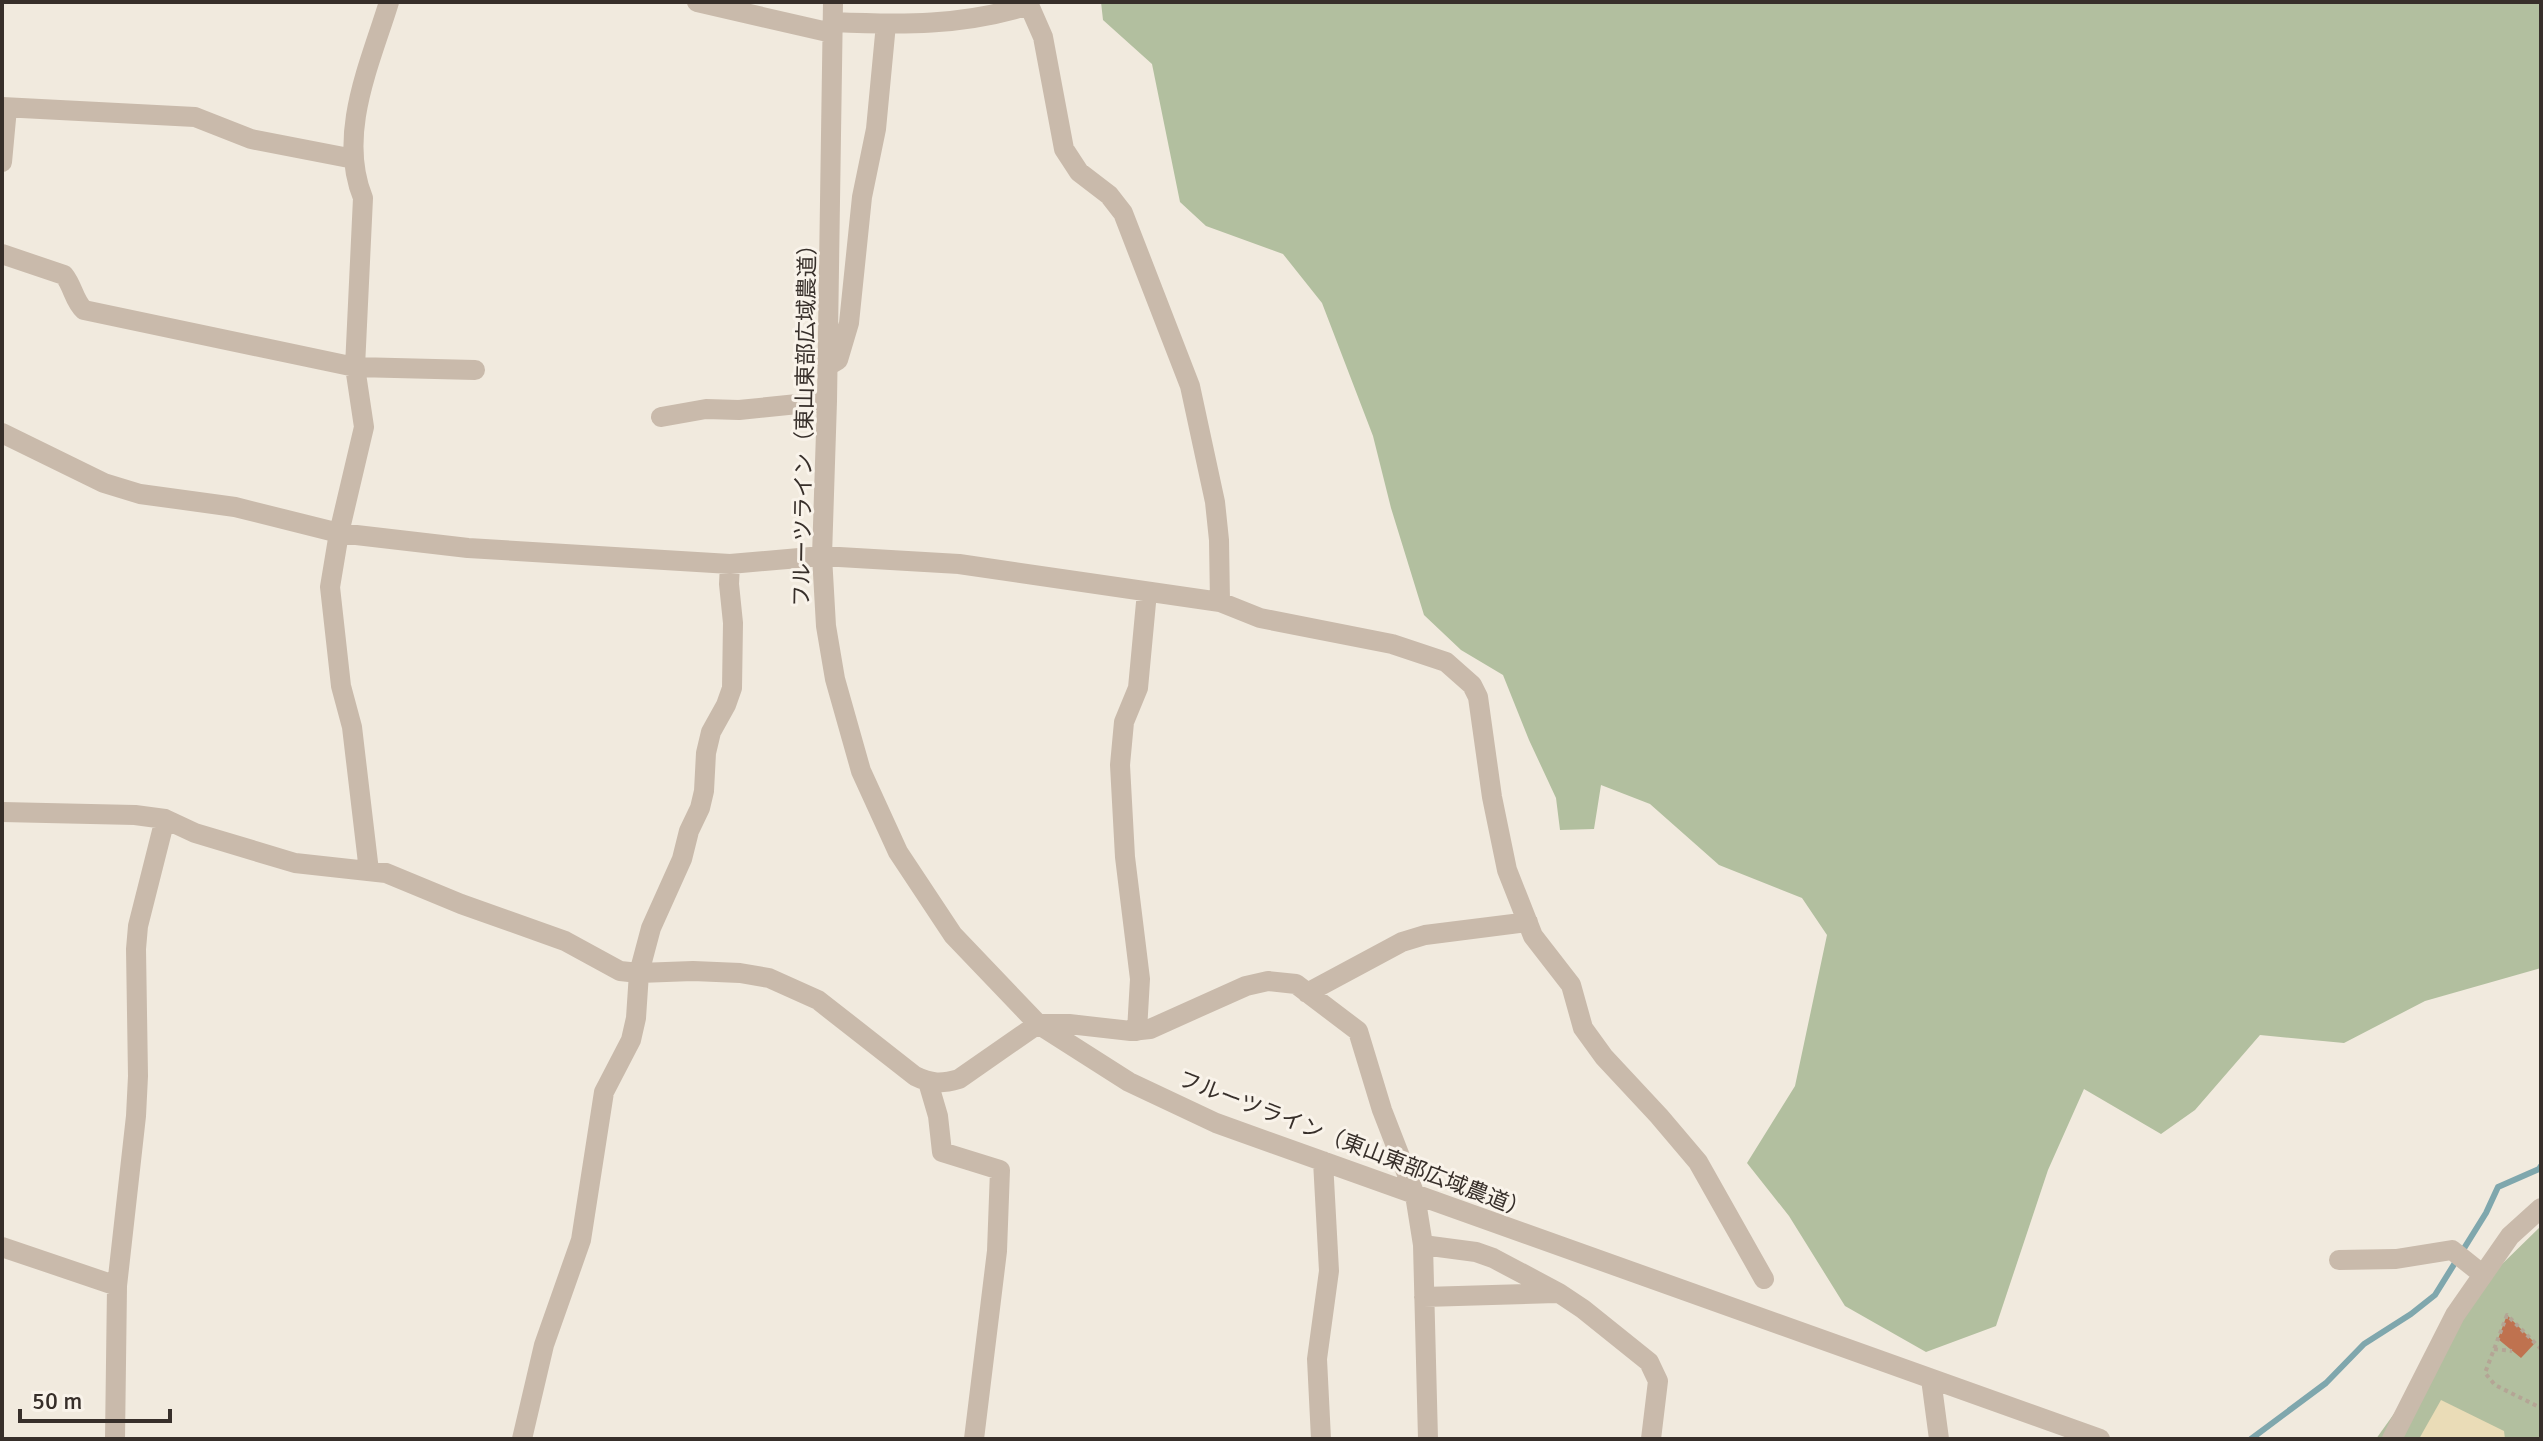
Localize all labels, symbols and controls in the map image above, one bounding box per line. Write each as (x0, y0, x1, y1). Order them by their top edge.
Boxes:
street label: フルーツライン（東山東部広域農道） (788, 233, 821, 607)
street label: フルーツライン（東山東部広域農道） (1175, 1065, 1533, 1224)
scale bar (20, 1373, 170, 1423)
text: 50 m (32, 1386, 82, 1416)

